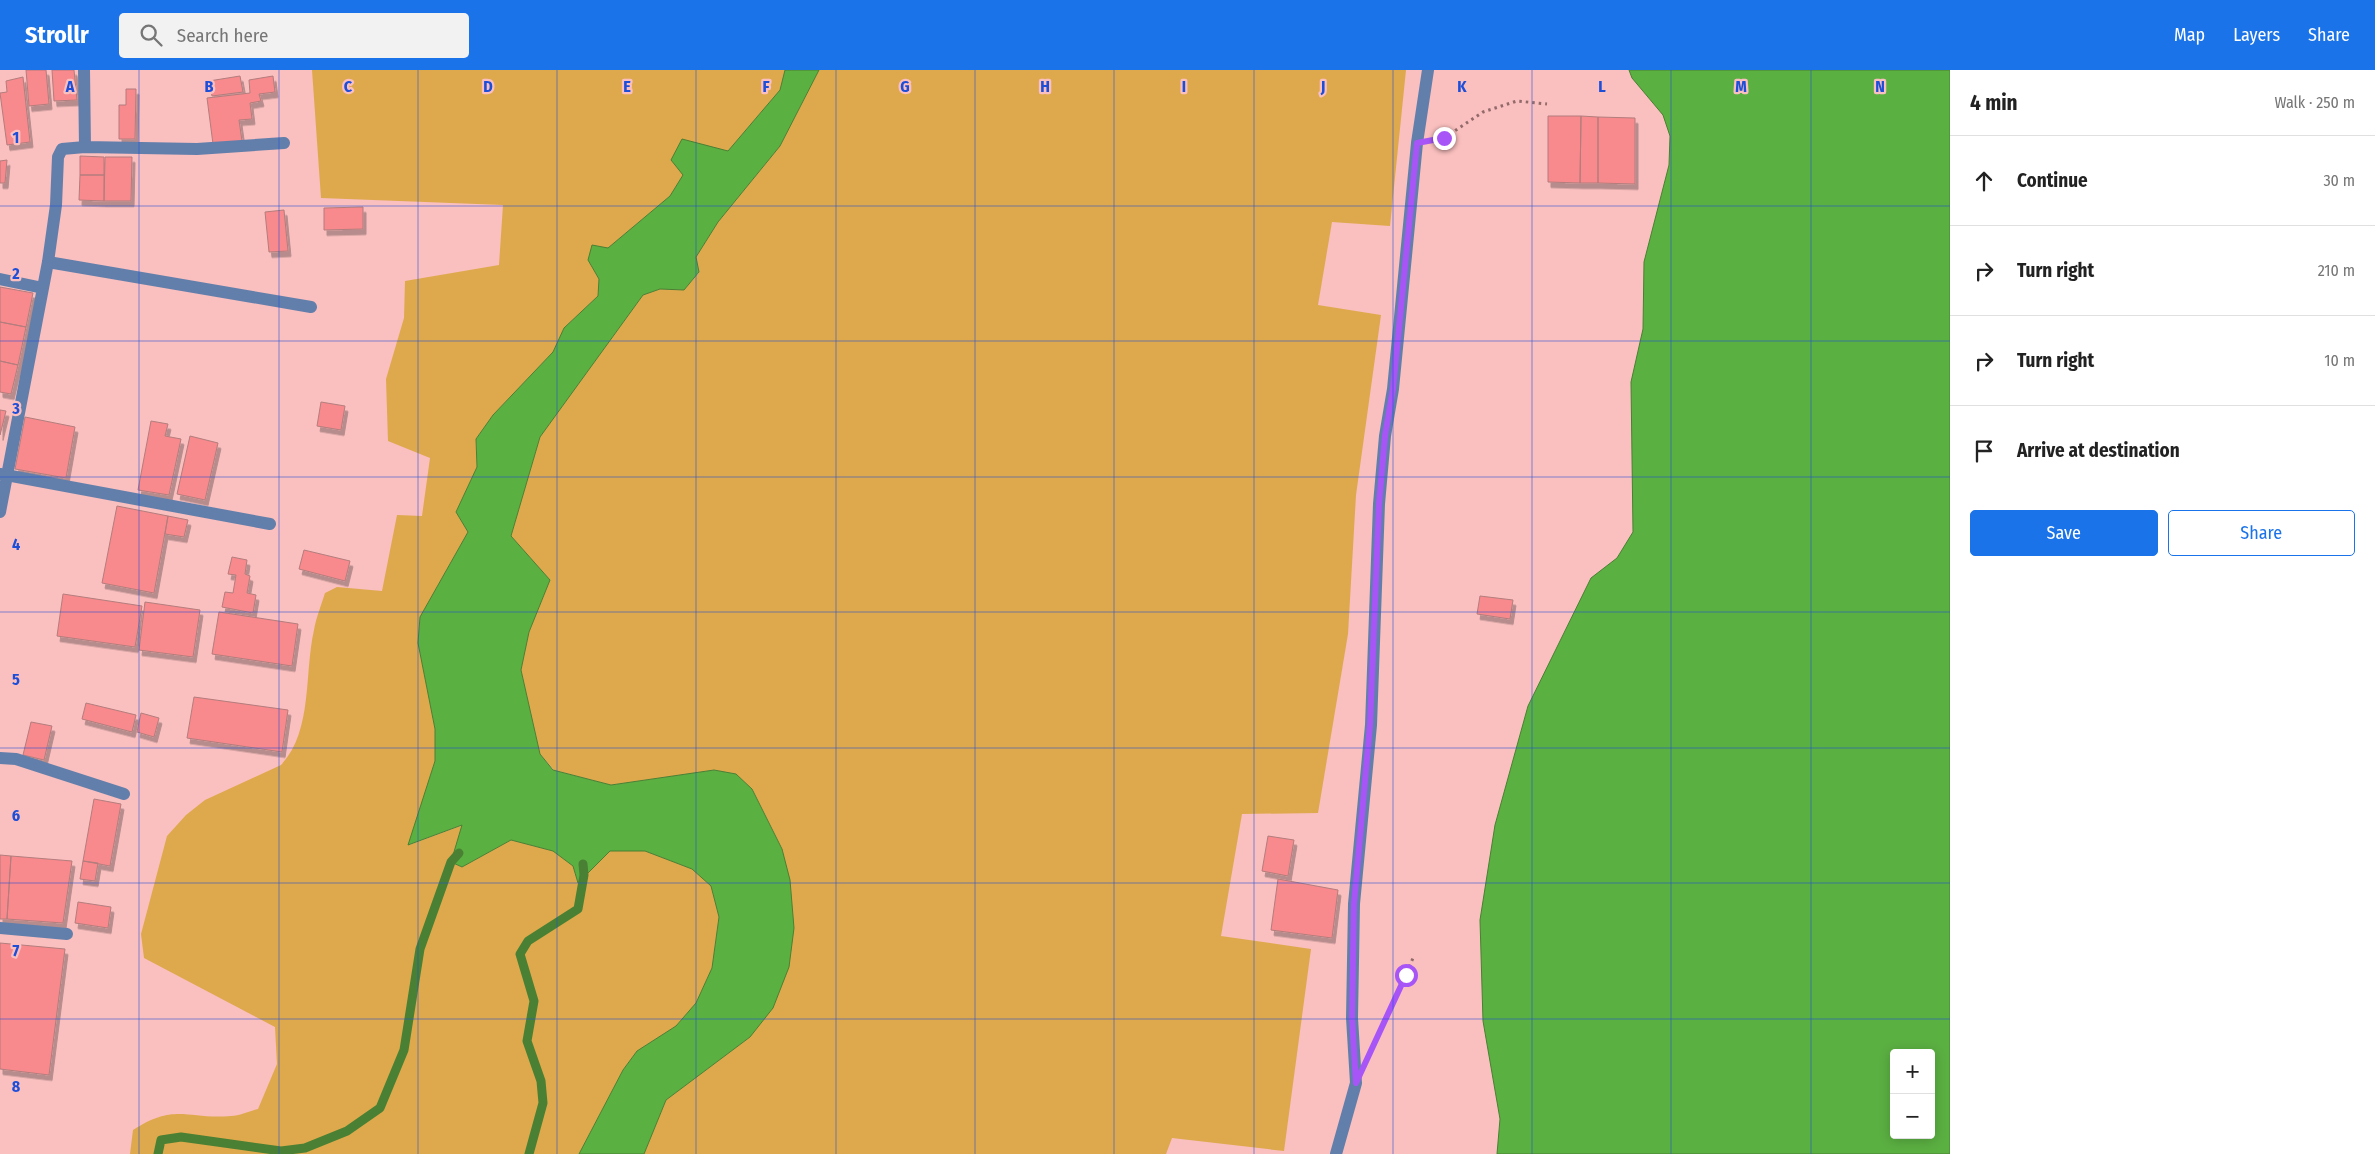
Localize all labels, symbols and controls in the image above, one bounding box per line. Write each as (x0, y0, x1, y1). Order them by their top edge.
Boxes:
search box (119, 13, 469, 58)
text: Strollr (25, 21, 89, 49)
icon: search (137, 21, 165, 49)
text: Search here (177, 24, 268, 47)
text: Map (2174, 24, 2205, 46)
text: Layers (2233, 24, 2280, 46)
text: Share (2308, 24, 2350, 46)
text: A (65, 77, 75, 96)
text: B (205, 77, 214, 96)
text: C (344, 77, 353, 96)
text: D (483, 77, 493, 96)
text: E (623, 77, 631, 96)
text: F (762, 77, 770, 96)
text: G (900, 77, 910, 96)
text: H (1040, 77, 1050, 96)
text: I (1182, 77, 1186, 96)
text: J (1320, 77, 1325, 96)
text: K (1457, 77, 1467, 96)
text: L (1598, 77, 1606, 96)
text: M (1735, 77, 1747, 96)
text: N (1875, 77, 1885, 96)
text: 4 min (1970, 90, 2018, 116)
text: Walk · 250 m (2274, 93, 2355, 112)
route end (1433, 127, 1456, 150)
text: 1 (13, 128, 19, 147)
icon: ahead (1970, 167, 1998, 195)
text: Continue (2017, 169, 2088, 192)
text: 30 m (2323, 171, 2355, 190)
icon: right (1970, 257, 1998, 285)
text: Turn right (2017, 259, 2094, 282)
text: 210 m (2318, 261, 2355, 280)
text: 2 (11, 264, 20, 283)
icon: right (1970, 347, 1998, 375)
text: Turn right (2017, 349, 2094, 372)
text: 10 m (2324, 351, 2355, 370)
text: 3 (11, 399, 20, 418)
icon: arrive (1970, 437, 1998, 465)
text: Arrive at destination (2017, 439, 2180, 462)
button: Save (1970, 510, 2158, 556)
button: Share (2168, 510, 2355, 556)
text: 4 (12, 535, 20, 554)
text: 5 (12, 670, 20, 689)
text: 6 (12, 806, 20, 825)
text: 7 (13, 941, 20, 960)
route start (1395, 964, 1418, 987)
map controls (1890, 1049, 1935, 1139)
button: + (1890, 1049, 1935, 1094)
text: 8 (12, 1077, 21, 1096)
button: − (1890, 1094, 1935, 1139)

